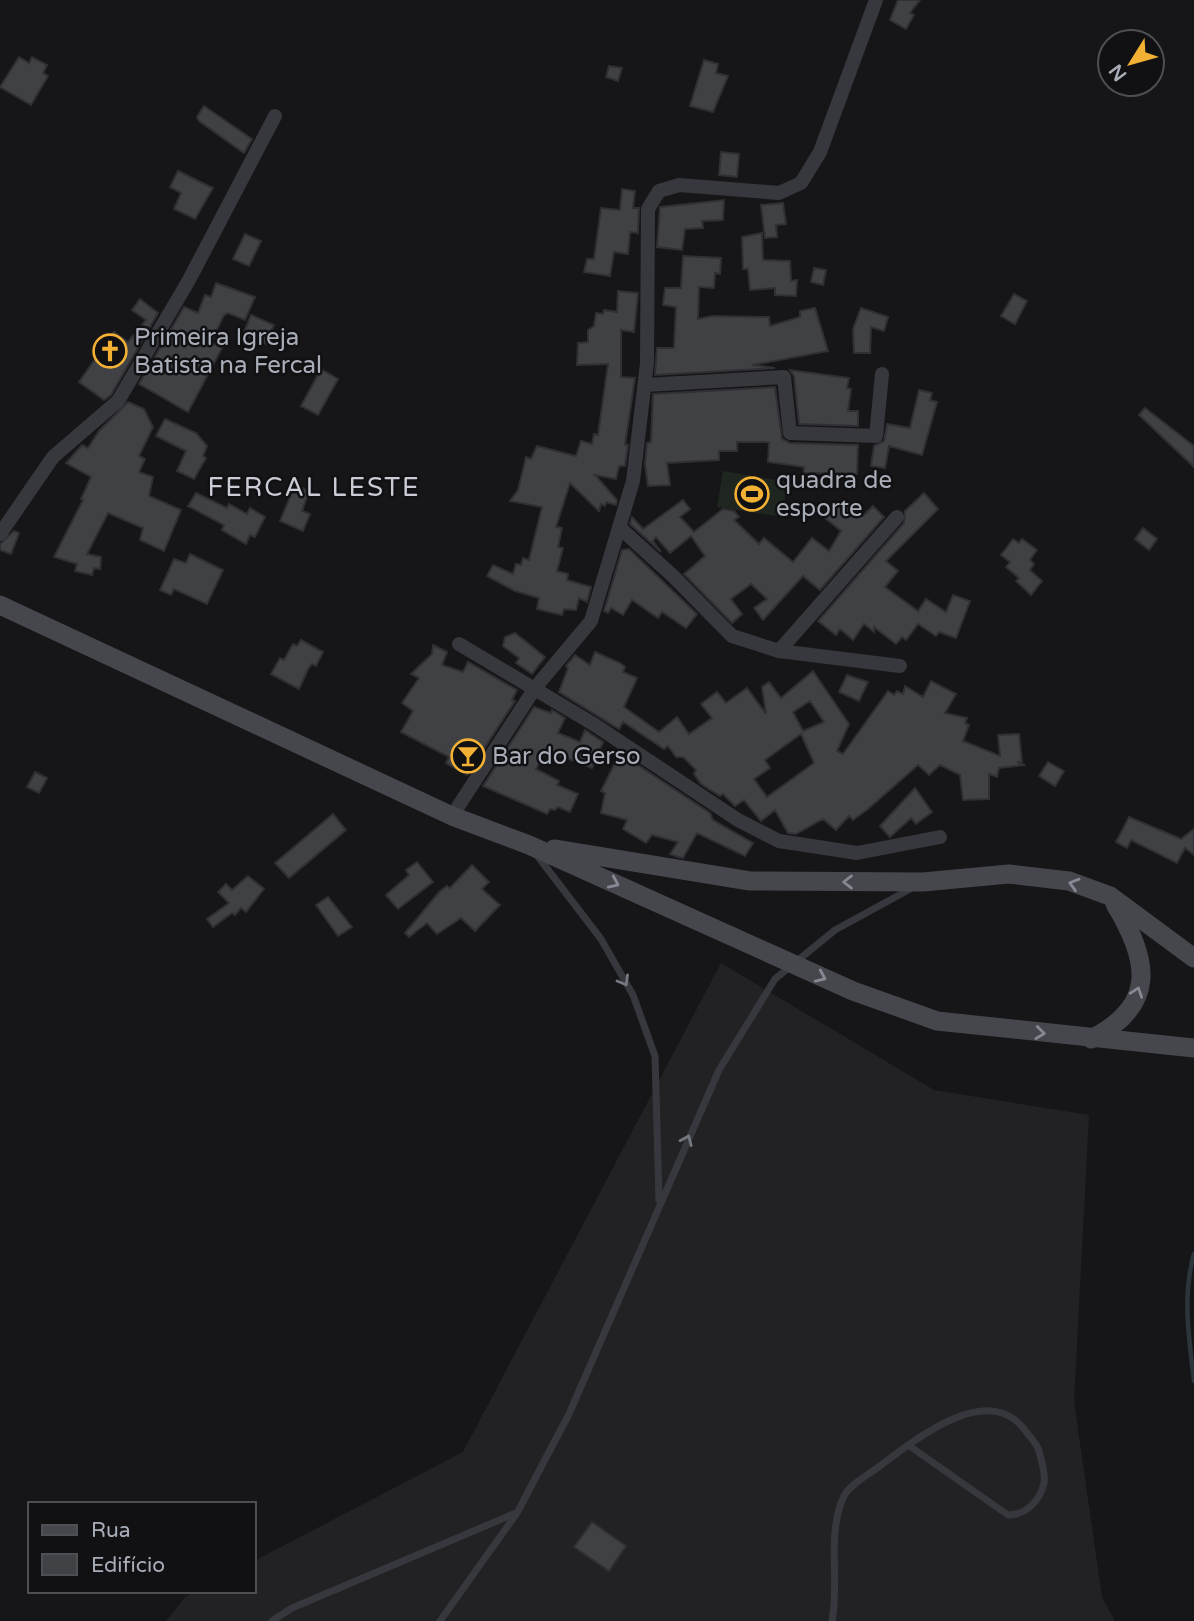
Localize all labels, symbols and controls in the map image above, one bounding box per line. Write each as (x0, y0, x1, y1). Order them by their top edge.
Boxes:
north arrow (1096, 28, 1166, 98)
text: N (1105, 60, 1132, 85)
place label: Primeira Igreja Batista na Fercal (134, 323, 322, 380)
church icon: Primeira Igreja Batista na Fercal (91, 332, 129, 370)
place label: quadra de esporte (776, 466, 892, 523)
district label: FERCAL LESTE (207, 472, 421, 503)
sports icon: quadra de esporte (733, 475, 771, 513)
bar icon: Bar do Gerso (449, 737, 487, 775)
place label: Bar do Gerso (492, 742, 641, 771)
one-way arrow (842, 874, 853, 890)
one-way arrow (606, 875, 619, 889)
one-way arrow (1069, 878, 1081, 893)
one-way arrow (814, 969, 826, 983)
one-way arrow (616, 973, 629, 986)
one-way arrow (1129, 986, 1143, 999)
one-way arrow (1034, 1025, 1045, 1040)
one-way arrow (679, 1134, 693, 1147)
legend (28, 1502, 256, 1593)
text: Rua (91, 1518, 131, 1543)
text: Edifício (91, 1553, 165, 1578)

